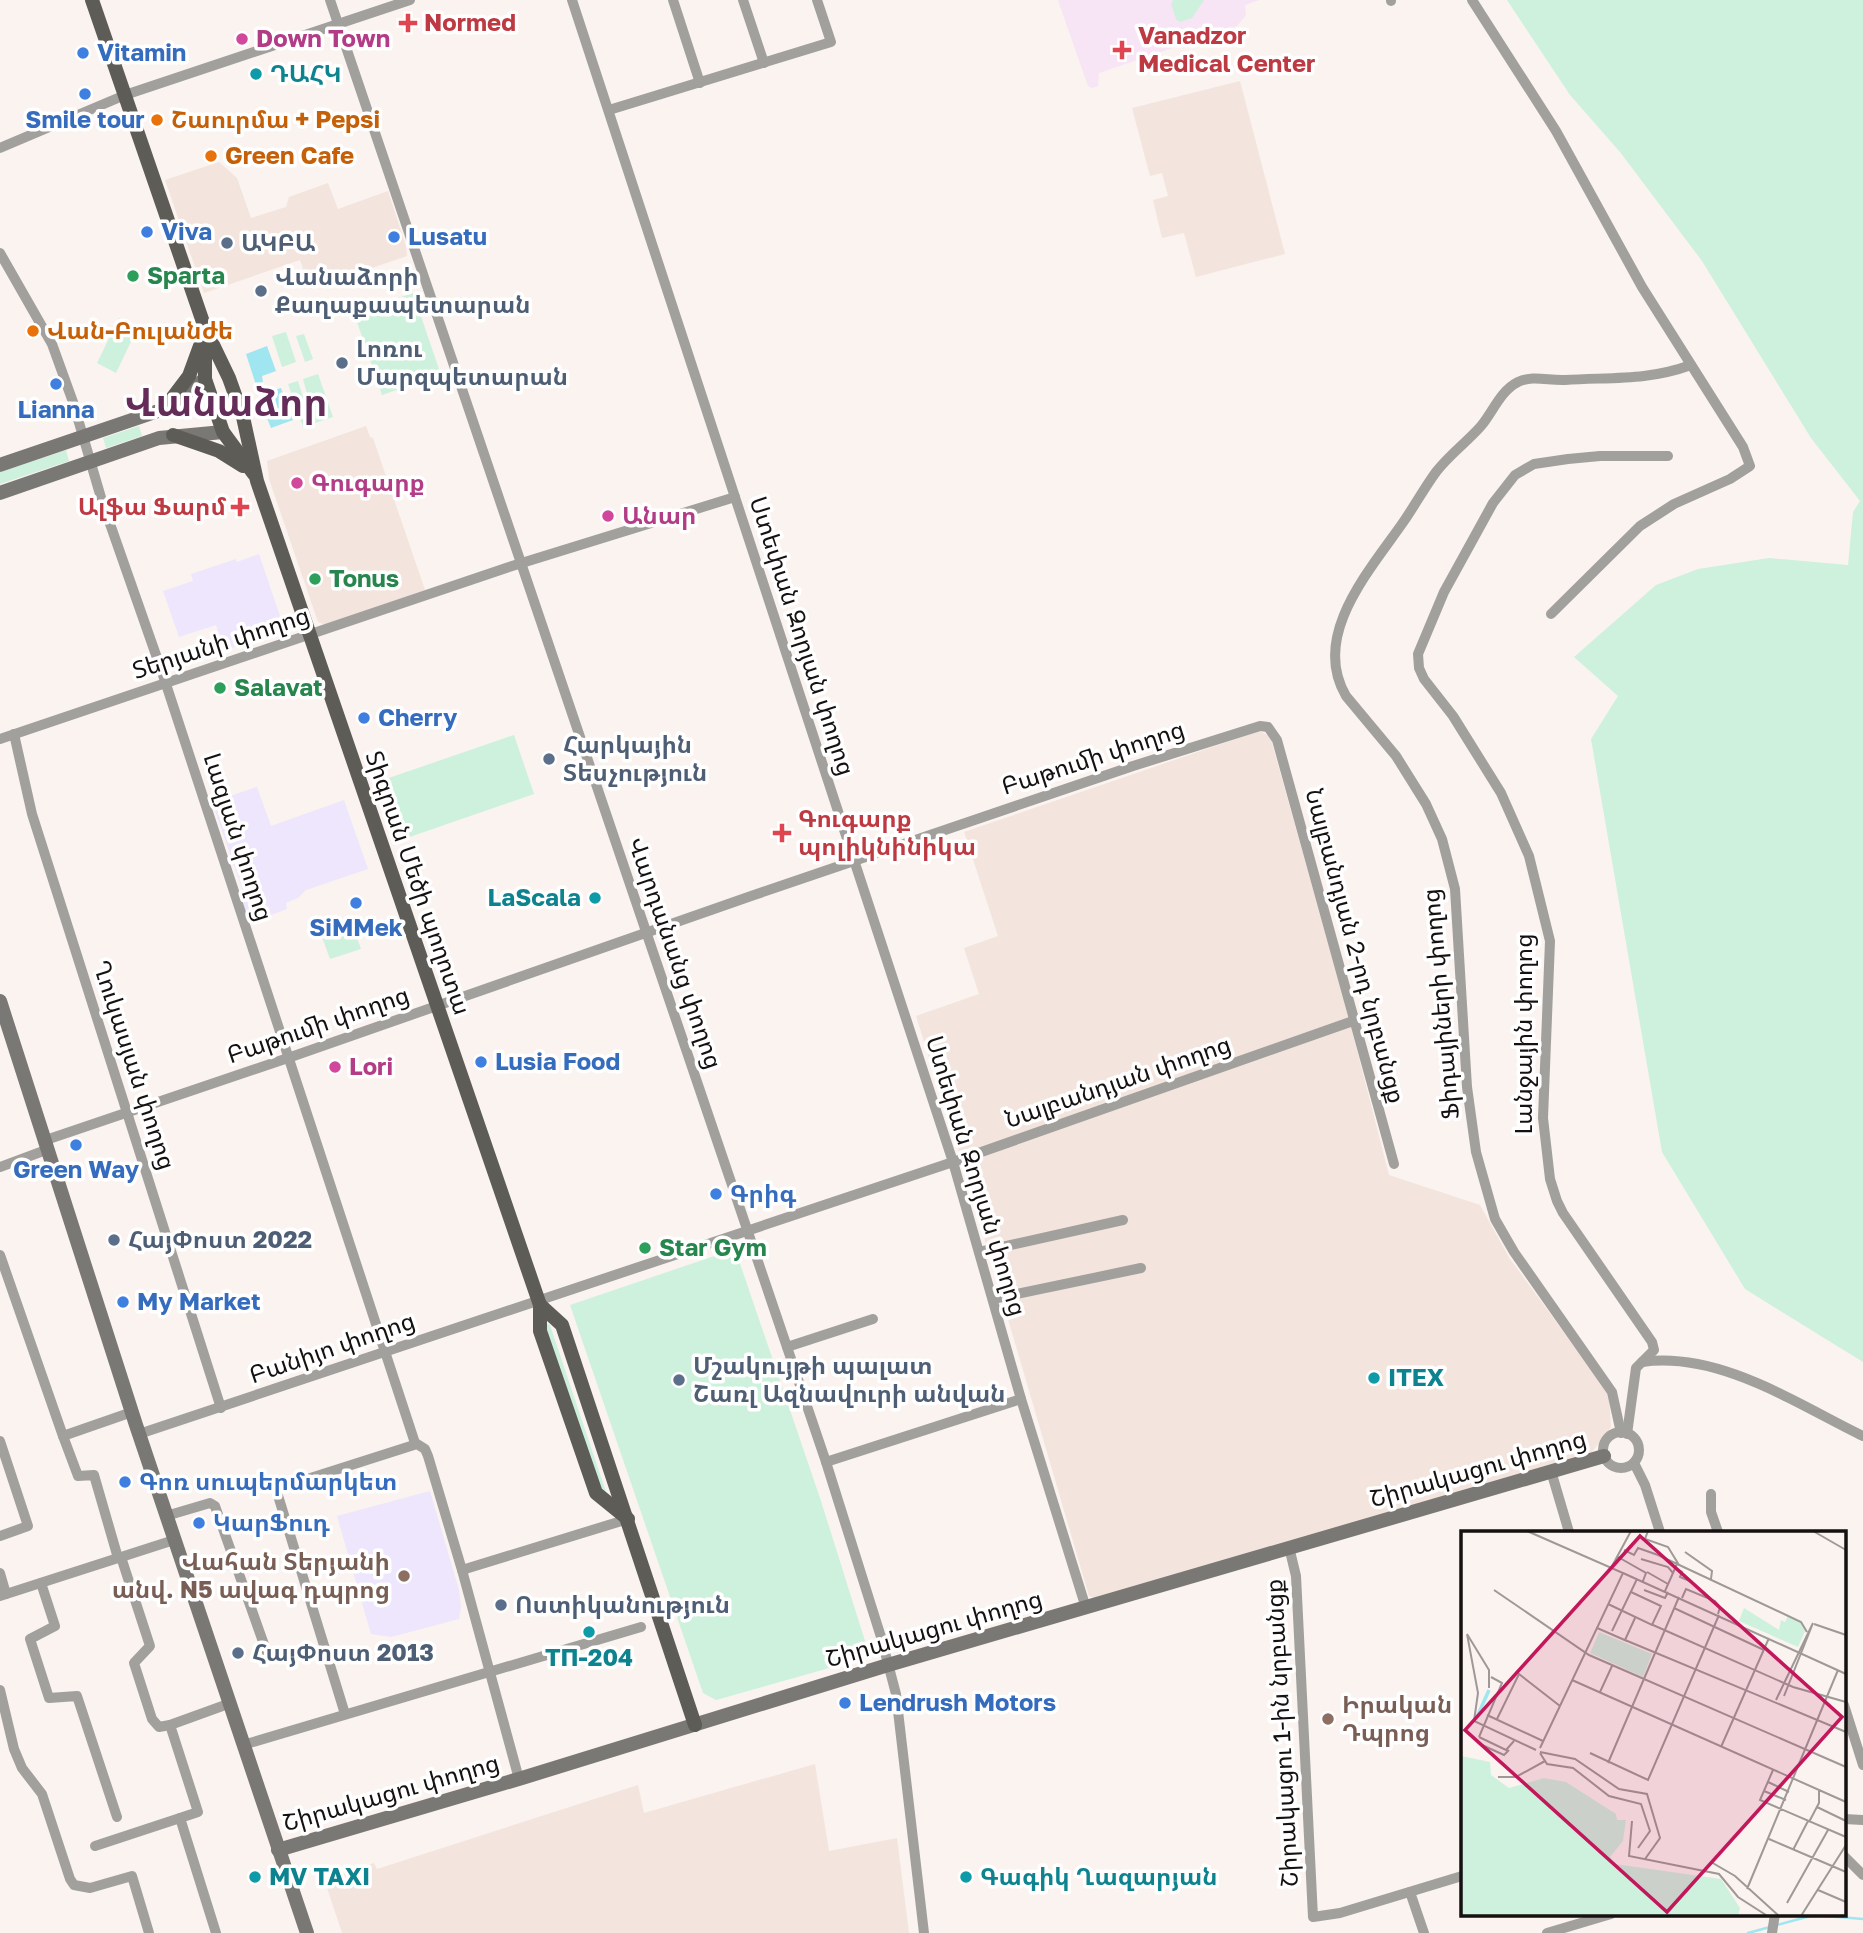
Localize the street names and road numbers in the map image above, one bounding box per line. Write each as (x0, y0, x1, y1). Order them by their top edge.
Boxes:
street label: Ստեփան Զորյան փողոց (744, 492, 862, 779)
street label: Տերյանի փողոց (128, 599, 313, 685)
street label: Բաթումի փողոց (997, 713, 1188, 801)
street label: Տիգրան Մեծի պողոտա (360, 747, 478, 1019)
street label: Լազյան փողոց (198, 749, 280, 925)
street label: Նալբանդյան 2-րդ նրբանցք (1299, 785, 1412, 1107)
street label: Վարդանանց փողոց (622, 833, 730, 1072)
street label: Ֆիդայիների փողոց (1415, 887, 1465, 1121)
street label: Լանջային փողոց (1508, 933, 1538, 1135)
street label: Ղուկասյան փողոց (87, 956, 183, 1173)
street label: Բաթումի փողոց (223, 979, 413, 1069)
street label: Նալբանդյան փողոց (1001, 1028, 1235, 1134)
street label: Ստեփան Զորյան փողոց (920, 1032, 1034, 1320)
street label: Բանիյո փողոց (245, 1305, 419, 1389)
street label: Շիրակացու փողոց (1366, 1423, 1590, 1513)
street label: Շիրակացու 1-ին նրբանցք (1258, 1578, 1304, 1888)
street label: Շիրակացու փողոց (822, 1583, 1046, 1673)
street label: Շիրակացու փողոց (279, 1747, 503, 1837)

